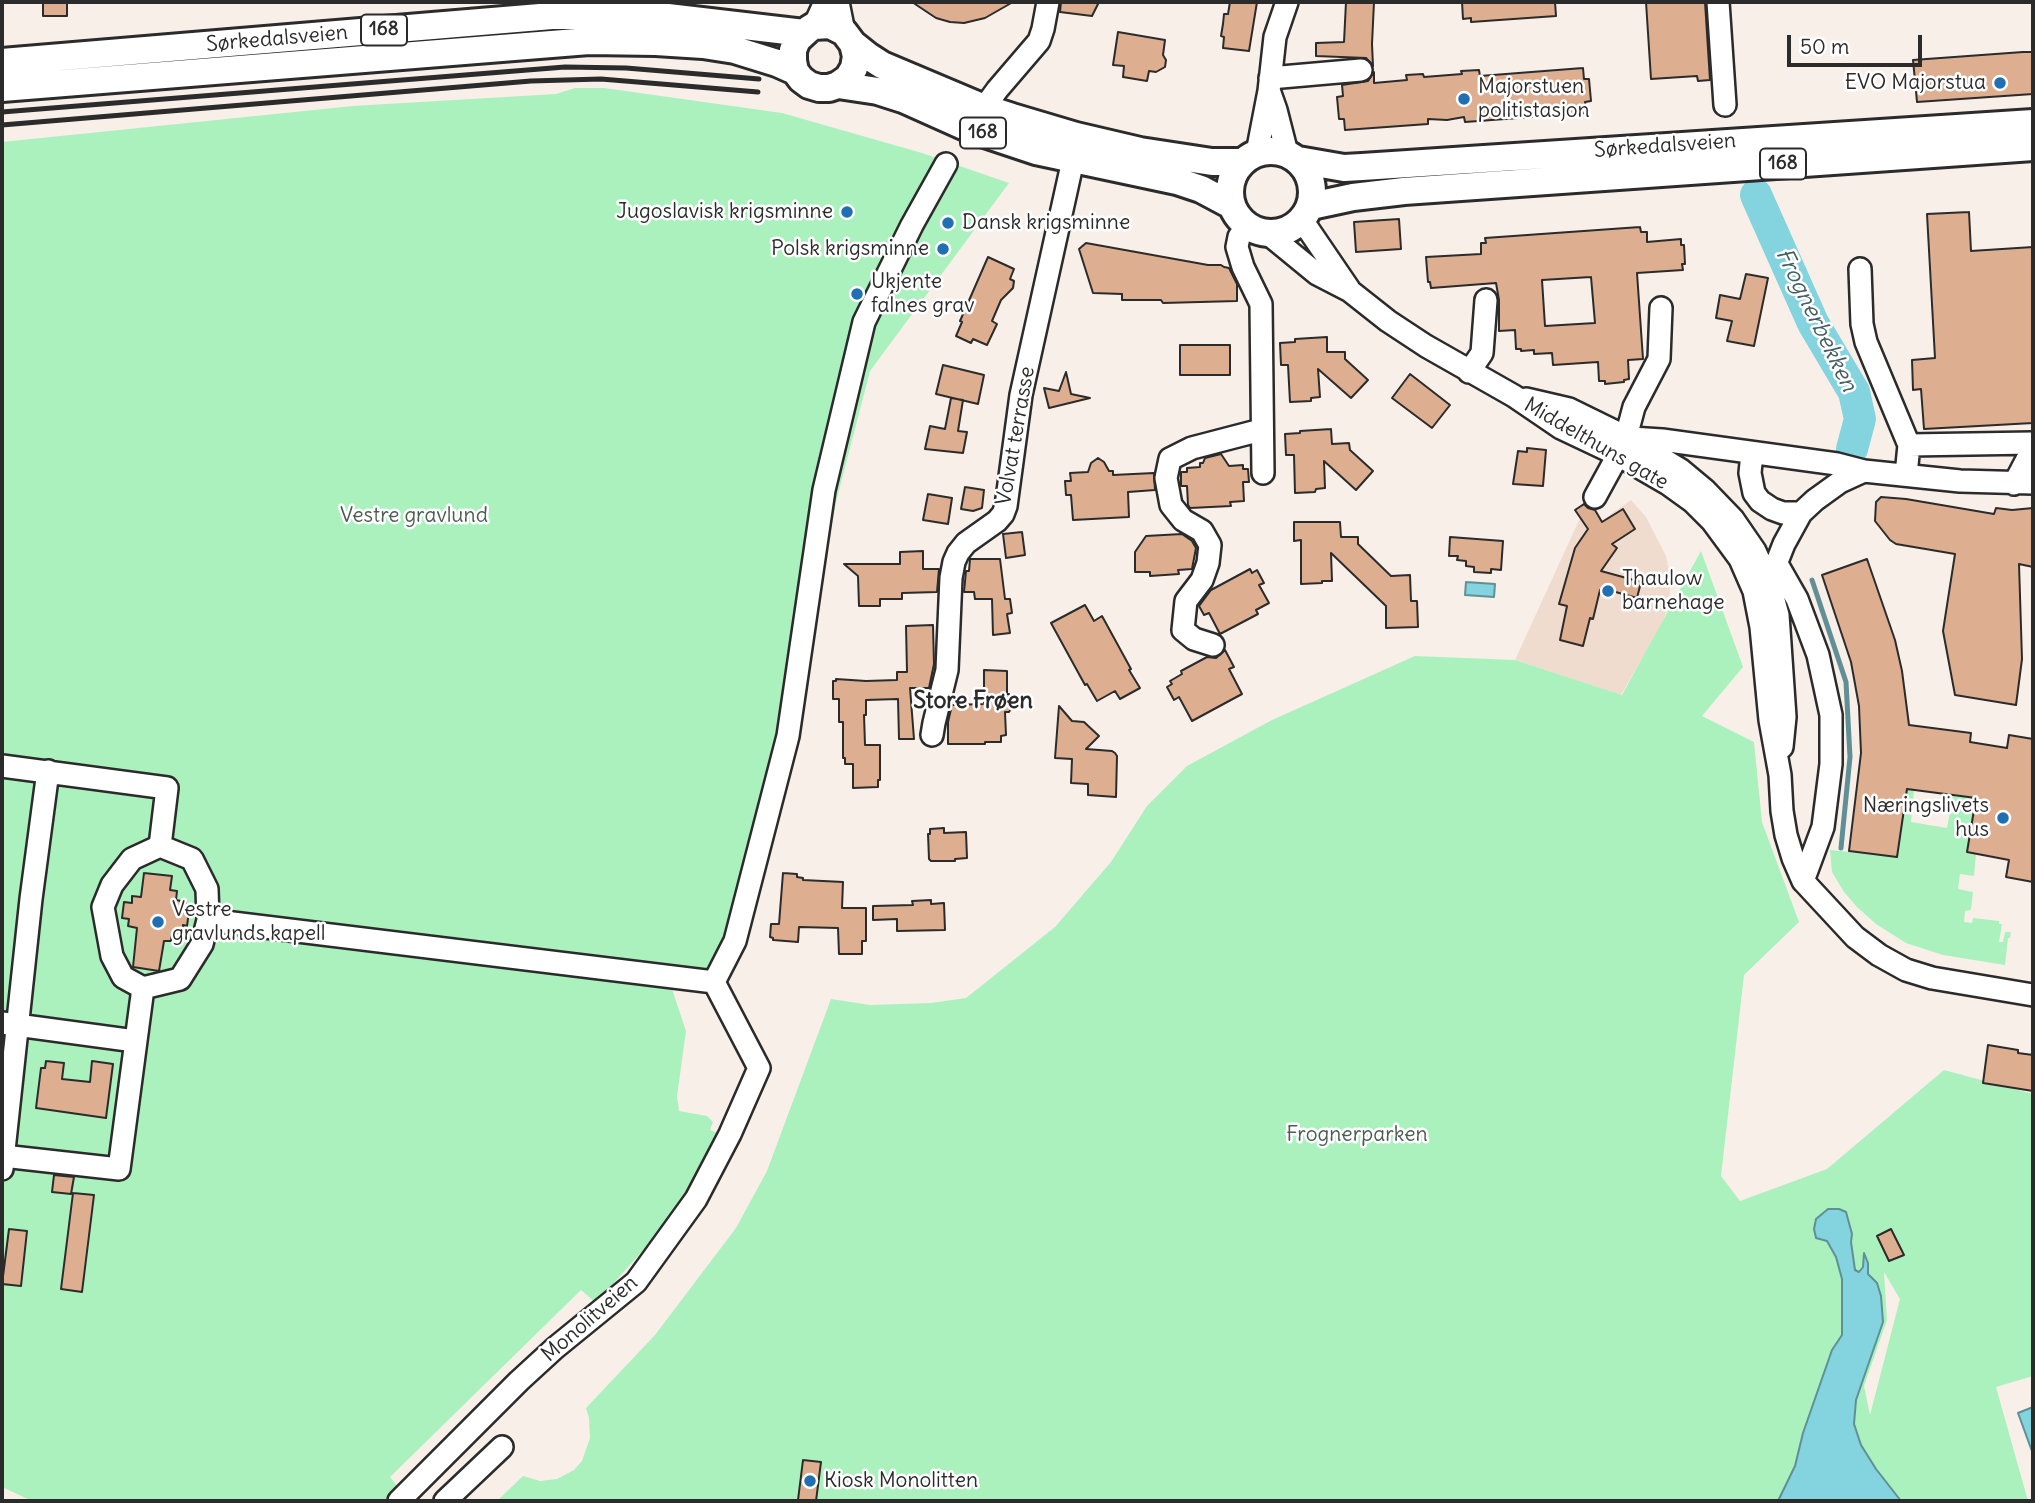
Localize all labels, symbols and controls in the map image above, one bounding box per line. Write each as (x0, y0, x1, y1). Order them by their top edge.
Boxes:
road number: 168 (361, 14, 407, 46)
street label: Sørkedalsveien (205, 20, 349, 58)
scale bar (1790, 21, 1925, 65)
text: 50 m (1800, 33, 1849, 60)
place label: EVO Majorstua (1845, 70, 1986, 96)
place label: Majorstuen politistasjon (1478, 74, 1590, 124)
marker: EVO Majorstua (1992, 75, 2008, 91)
marker: Majorstuen politistasjon (1456, 91, 1472, 107)
road number: 168 (960, 118, 1006, 148)
street label: Sørkedalsveien (1593, 128, 1737, 164)
road number: 168 (1760, 148, 1806, 180)
place label: Jugoslavisk krigsminne (616, 199, 833, 225)
marker: Jugoslavisk krigsminne (839, 204, 855, 220)
place label: Dansk krigsminne (962, 210, 1130, 236)
marker: Dansk krigsminne (940, 215, 956, 231)
place label: Polsk krigsminne (771, 236, 929, 262)
marker: Polsk krigsminne (935, 241, 951, 257)
water label: Frognerbekken (1769, 244, 1863, 396)
place label: Ukjente falnes grav (871, 269, 975, 319)
marker: Ukjente falnes grav (849, 286, 865, 302)
street label: Volvat terrasse (991, 365, 1041, 507)
street label: Middelthuns gate (1519, 393, 1673, 495)
park label: Vestre gravlund (340, 503, 488, 529)
place label: Thaulow barnehage (1622, 566, 1725, 616)
marker: Thaulow barnehage (1600, 583, 1616, 599)
district label: Store Frøen (913, 687, 1033, 715)
place label: Næringslivets hus (1863, 793, 1989, 843)
marker: Næringslivets hus (1995, 810, 2011, 826)
place label: Vestre gravlunds kapell (172, 897, 326, 947)
marker: Vestre gravlunds kapell (150, 914, 166, 930)
park label: Frognerparken (1286, 1122, 1428, 1148)
street label: Monolitveien (537, 1271, 643, 1367)
place label: Kiosk Monolitten (824, 1468, 978, 1494)
marker: Kiosk Monolitten (802, 1473, 818, 1489)

